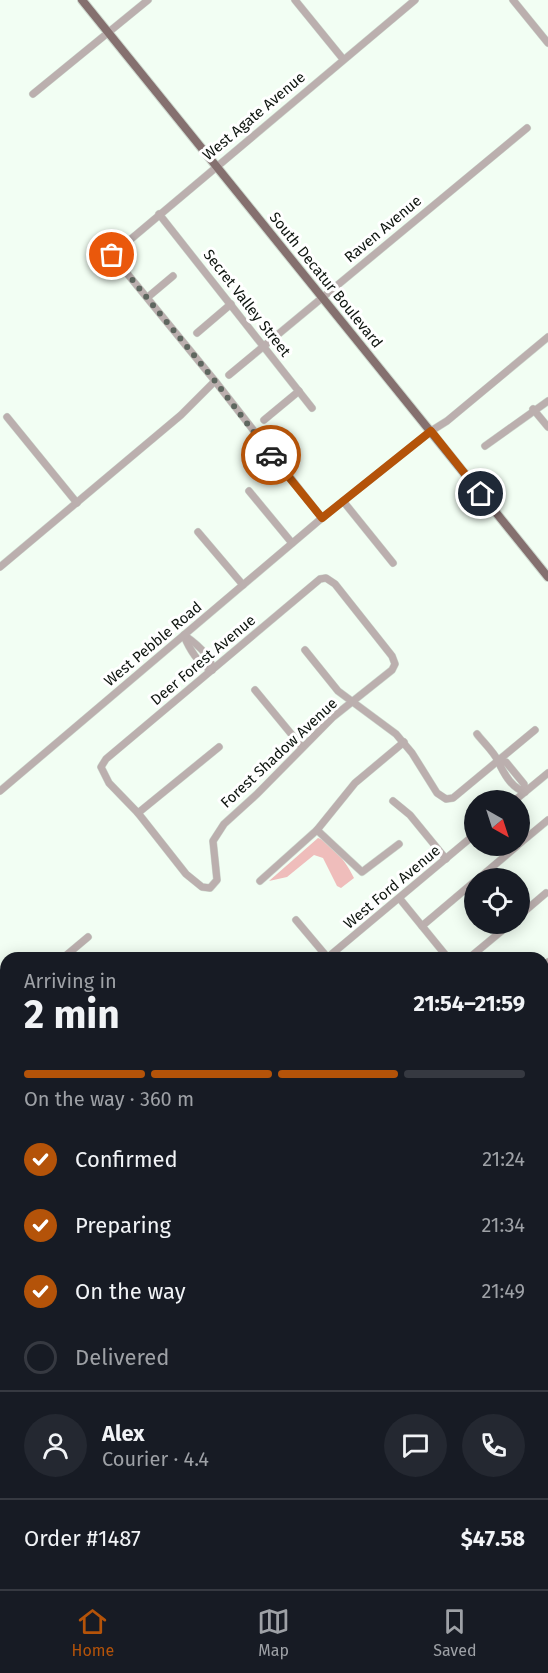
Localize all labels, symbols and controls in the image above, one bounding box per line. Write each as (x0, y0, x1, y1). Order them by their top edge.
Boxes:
street label: West Agate Avenue (199, 68, 309, 164)
street label: Raven Avenue (341, 192, 425, 266)
street label: South Decatur Boulevard (266, 208, 386, 352)
pin (86, 229, 137, 280)
icon: bag (95, 238, 128, 271)
street label: Secret Valley Street (200, 246, 295, 361)
courier (241, 425, 301, 485)
icon: car (255, 439, 288, 472)
pin (455, 468, 506, 519)
icon: home (464, 477, 497, 510)
street label: West Pebble Road (100, 598, 206, 690)
street label: Deer Forest Avenue (147, 611, 259, 709)
street label: Forest Shadow Avenue (217, 694, 341, 812)
north arrow (464, 790, 530, 856)
map controls (464, 790, 530, 934)
street label: West Ford Avenue (340, 841, 444, 933)
button: locate (464, 868, 530, 934)
text: Arriving in (24, 969, 117, 993)
text: 21:54–21:59 (414, 990, 525, 1017)
text: 2 min (24, 992, 120, 1038)
text: On the way · 360 m (24, 1087, 194, 1111)
icon: check (24, 1143, 57, 1176)
text: Confirmed (75, 1146, 178, 1173)
text: 21:24 (482, 1147, 525, 1171)
icon: check (24, 1209, 57, 1242)
text: Preparing (75, 1212, 171, 1239)
text: 21:34 (481, 1213, 525, 1237)
icon: check (24, 1275, 57, 1308)
text: On the way (75, 1278, 186, 1305)
text: 21:49 (482, 1279, 525, 1303)
text: Delivered (75, 1344, 170, 1371)
button: person (24, 1414, 87, 1477)
button: chat (384, 1414, 447, 1477)
button: phone (462, 1414, 525, 1477)
text: Alex (102, 1420, 145, 1447)
text: Courier · 4.4 (102, 1447, 209, 1471)
text: Order #1487 (24, 1525, 141, 1552)
text: $47.58 (461, 1525, 525, 1552)
tab: Home (72, 1605, 114, 1660)
tab: Map (257, 1605, 290, 1660)
tab: Saved (433, 1605, 476, 1660)

